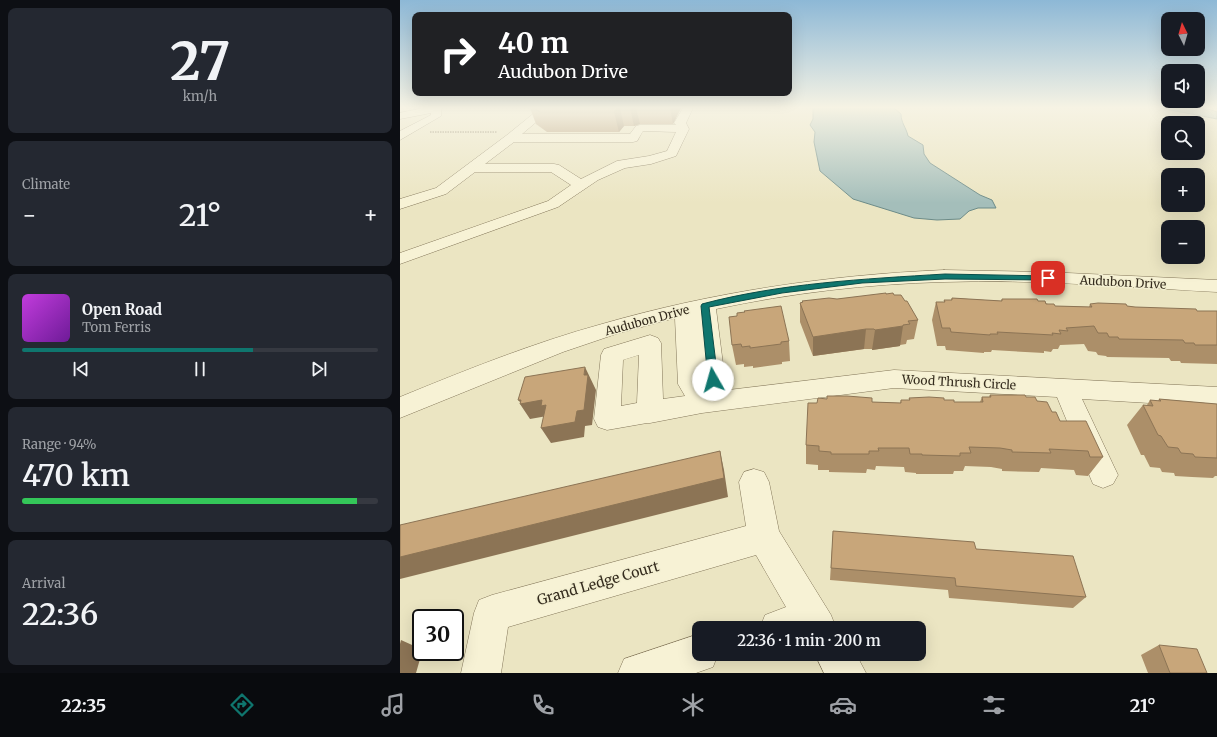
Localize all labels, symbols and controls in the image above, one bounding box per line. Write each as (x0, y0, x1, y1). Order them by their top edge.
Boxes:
north arrow (1161, 12, 1205, 56)
map controls (1161, 12, 1205, 264)
text: 40 m (498, 25, 569, 61)
icon: right (432, 28, 484, 80)
text: 27 (170, 29, 230, 94)
text: Audubon Drive (498, 60, 628, 83)
button: sound (1161, 64, 1205, 108)
text: km/h (183, 88, 217, 105)
button: search (1161, 116, 1205, 160)
button: + (1161, 168, 1205, 212)
text: Climate (22, 176, 70, 193)
text: 21° (179, 196, 221, 234)
text: − (22, 201, 37, 229)
text: + (363, 201, 378, 229)
button: − (1161, 220, 1205, 264)
pin (1031, 261, 1065, 295)
icon: arrive (1037, 267, 1059, 289)
street label: Audubon Drive (1078, 272, 1167, 292)
text: Open Road (82, 300, 162, 319)
street label: Audubon Drive (602, 302, 691, 339)
text: Tom Ferris (82, 319, 151, 336)
icon: previous (70, 358, 92, 380)
icon: pause (189, 358, 211, 380)
icon: next (308, 358, 330, 380)
position arrow (692, 359, 734, 401)
street label: Wood Thrush Circle (901, 371, 1016, 392)
text: Range · 94% (22, 436, 97, 453)
text: 470 km (22, 456, 130, 494)
street label: Grand Ledge Court (535, 557, 662, 609)
text: Arrival (22, 575, 65, 592)
text: 22:36 (22, 595, 98, 633)
speed limit sign: 30 (412, 609, 464, 661)
text: 22:36 · 1 min · 200 m (737, 631, 881, 650)
icon: directions (228, 691, 256, 719)
icon: music (379, 691, 407, 719)
icon: phone (529, 691, 557, 719)
icon: climate (679, 691, 707, 719)
icon: car (829, 691, 857, 719)
icon: filters (980, 691, 1008, 719)
text: 22:35 (61, 694, 106, 717)
text: 21° (1130, 694, 1156, 717)

